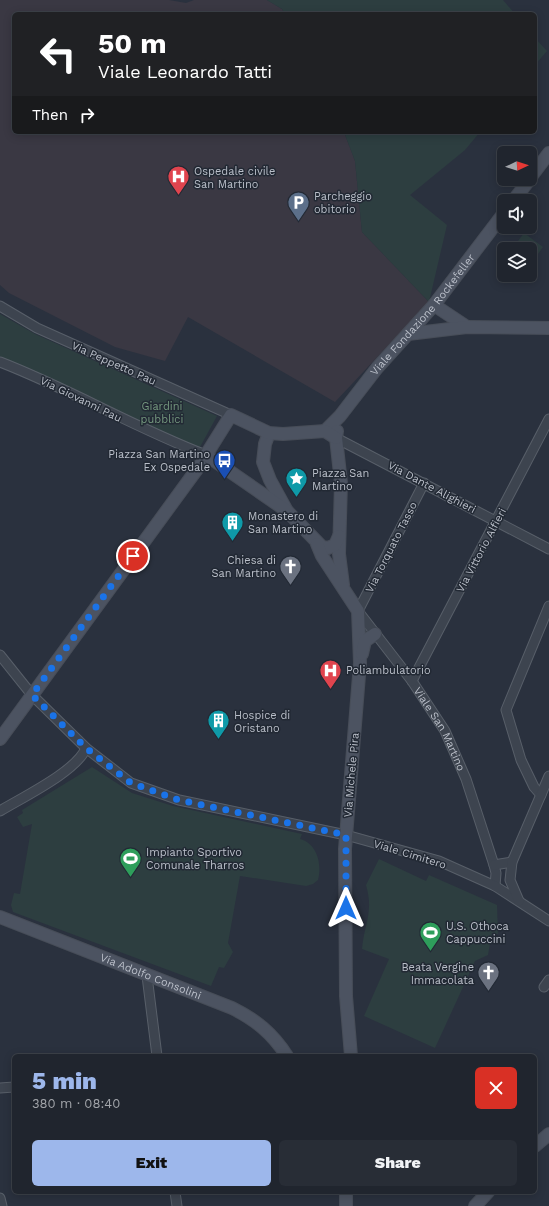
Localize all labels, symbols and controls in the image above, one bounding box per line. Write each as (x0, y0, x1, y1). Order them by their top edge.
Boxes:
text: 50 m (98, 27, 167, 60)
icon: left (32, 28, 84, 80)
text: Viale Leonardo Tatti (98, 61, 272, 82)
icon: right (76, 104, 98, 126)
text: Then (32, 106, 68, 124)
north arrow (497, 146, 537, 186)
map controls (497, 146, 537, 282)
hospital icon: Ospedale civile San Martino (166, 164, 192, 197)
place label: Ospedale civile San Martino (194, 165, 275, 191)
parking icon: Parcheggio obitorio (285, 189, 311, 222)
place label: Parcheggio obitorio (314, 190, 372, 216)
button: sound (497, 194, 537, 234)
button: layers (497, 242, 537, 282)
street label: Viale Fondazione Rockefeller (368, 251, 478, 378)
street label: Via Peppetto Pau (69, 339, 158, 388)
street label: Via Giovanni Pau (38, 374, 124, 425)
park label: Giardini pubblici (141, 400, 184, 426)
bus stop icon: Piazza San Martino Ex Ospedale (212, 447, 238, 480)
place label: Piazza San Martino Ex Ospedale (108, 448, 210, 474)
street label: Via Dante Alighieri (386, 459, 478, 516)
place icon: Piazza San Martino (284, 466, 310, 499)
place label: Piazza San Martino (312, 467, 369, 493)
street label: Via Torquato Tasso (363, 500, 420, 595)
street label: Via Vittorio Alfieri (454, 506, 509, 595)
building icon: Monastero di San Martino (219, 509, 245, 542)
place label: Monastero di San Martino (248, 510, 318, 536)
pin (116, 539, 150, 573)
icon: arrive (122, 545, 144, 567)
church icon: Chiesa di San Martino (278, 553, 304, 586)
place label: Chiesa di San Martino (212, 554, 276, 580)
hospital icon: Poliambulatorio (317, 657, 343, 690)
place label: Poliambulatorio (346, 664, 431, 677)
street label: Viale San Martino (411, 685, 468, 773)
building icon: Hospice di Oristano (205, 708, 231, 741)
place label: Hospice di Oristano (234, 709, 290, 735)
street label: Via Michele Pira (341, 732, 362, 818)
street label: Viale Cimitero (372, 837, 448, 872)
sports icon: Impianto Sportivo Comunale Tharros (118, 845, 144, 878)
place label: Impianto Sportivo Comunale Tharros (146, 846, 244, 872)
position arrow (325, 887, 367, 929)
sports icon: U.S. Othoca Cappuccini (417, 919, 443, 952)
place label: U.S. Othoca Cappuccini (446, 920, 509, 946)
street label: Via Adolfo Consolini (98, 951, 203, 1002)
church icon: Beata Vergine Immacolata (476, 960, 502, 993)
place label: Beata Vergine Immacolata (401, 961, 474, 987)
text: 5 min (32, 1067, 97, 1095)
button: close (475, 1067, 517, 1109)
text: 380 m · 08:40 (32, 1096, 120, 1111)
button: Exit (32, 1140, 271, 1186)
button: Share (279, 1140, 517, 1186)

